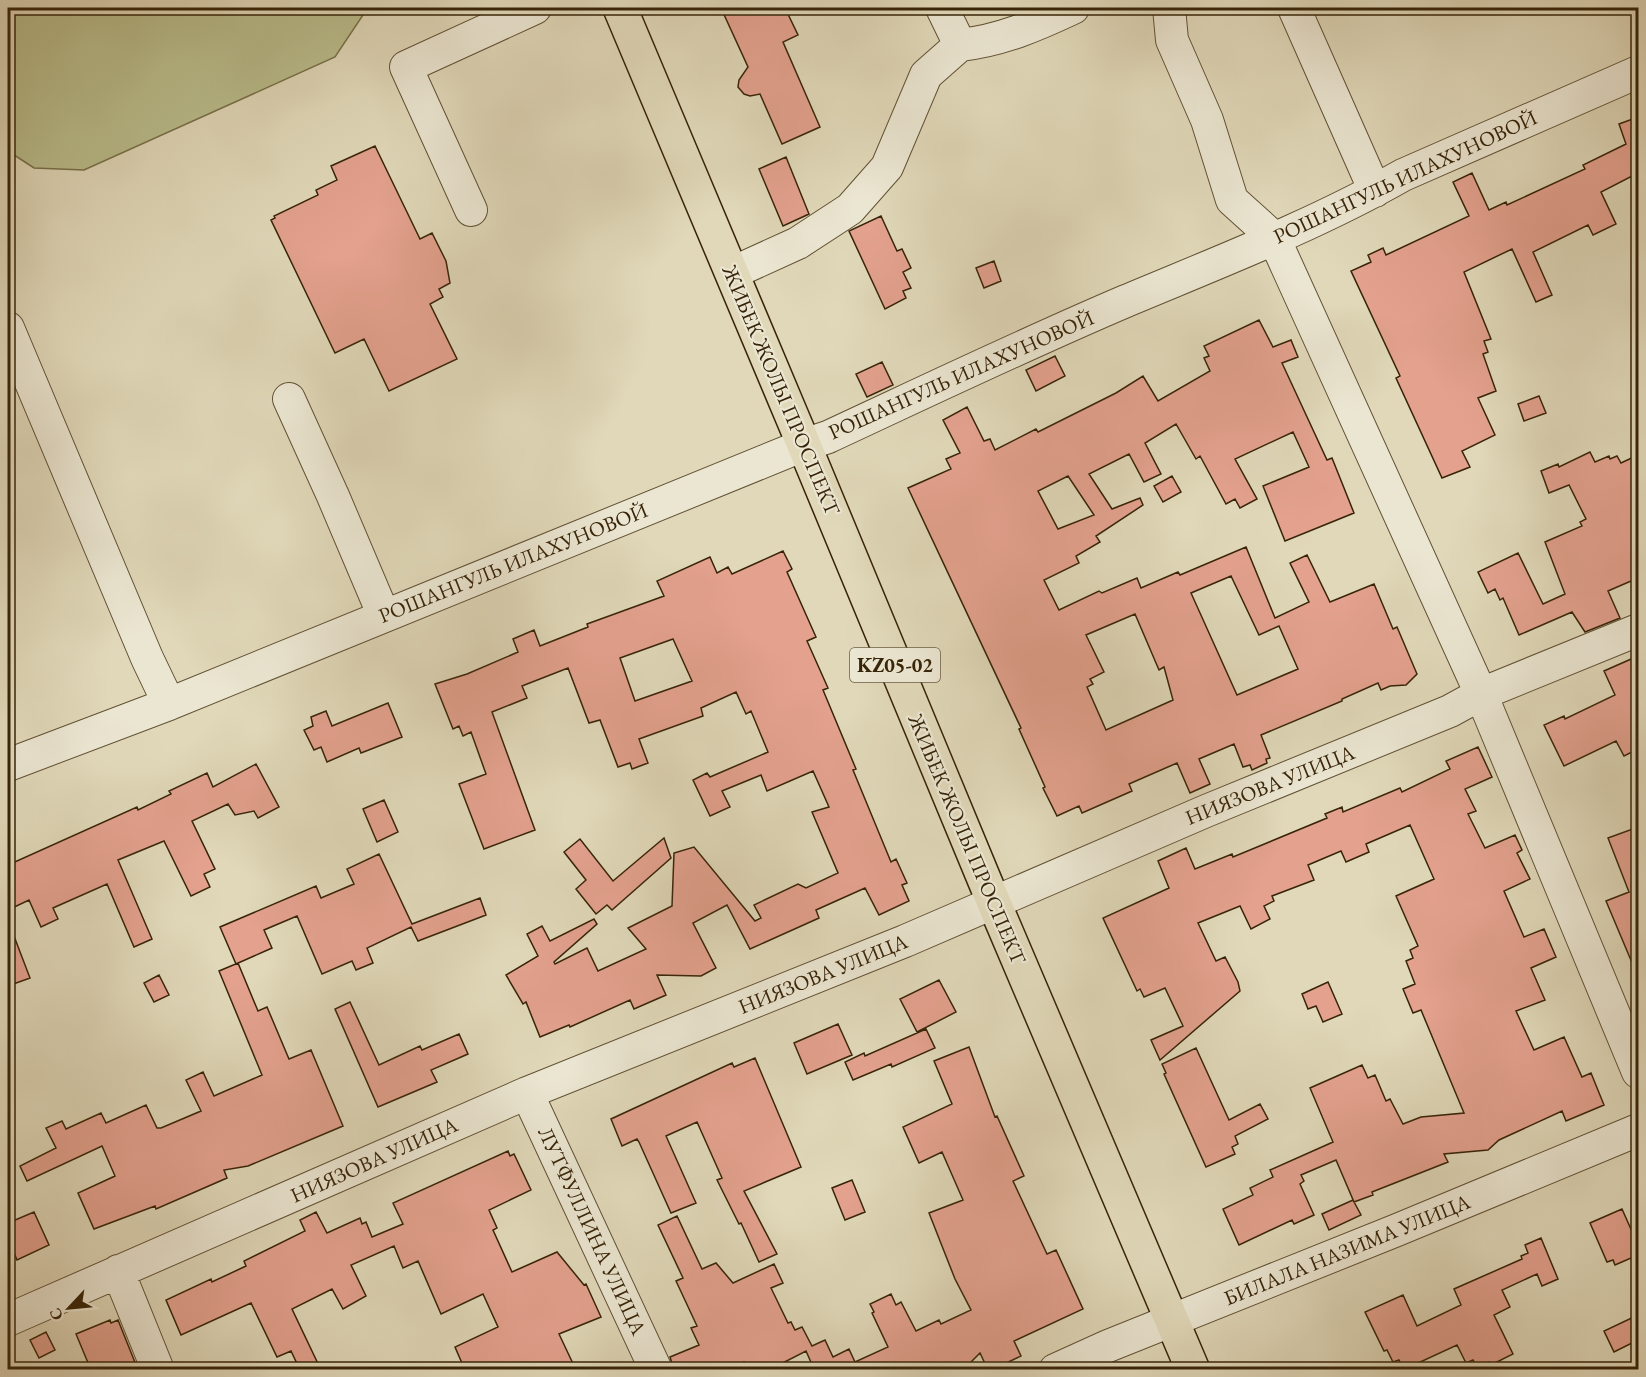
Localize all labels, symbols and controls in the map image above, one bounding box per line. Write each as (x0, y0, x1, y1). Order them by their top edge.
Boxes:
street label: РОШАНГУЛЬ ИЛАХУНОВОЙ (1269, 104, 1541, 250)
street label: ЖИБЕК ЖОЛЫ ПРОСПЕКТ (716, 260, 847, 520)
street label: РОШАНГУЛЬ ИЛАХУНОВОЙ (824, 304, 1098, 445)
street label: РОШАНГУЛЬ ИЛАХУНОВОЙ (374, 496, 651, 629)
road number: KZ05-02 (850, 648, 940, 682)
street label: ЖИБЕК ЖОЛЫ ПРОСПЕКТ (902, 709, 1033, 969)
street label: НИЯЗОВА УЛИЦА (1181, 738, 1359, 831)
street label: НИЯЗОВА УЛИЦА (734, 927, 912, 1020)
street label: НИЯЗОВА УЛИЦА (286, 1110, 462, 1209)
street label: ЛУТФУЛЛИНА УЛИЦА (532, 1122, 653, 1340)
street label: БИЛАЛА НАЗИМА УЛИЦА (1220, 1187, 1475, 1311)
north arrow (39, 1278, 99, 1338)
text: С (44, 1305, 68, 1324)

